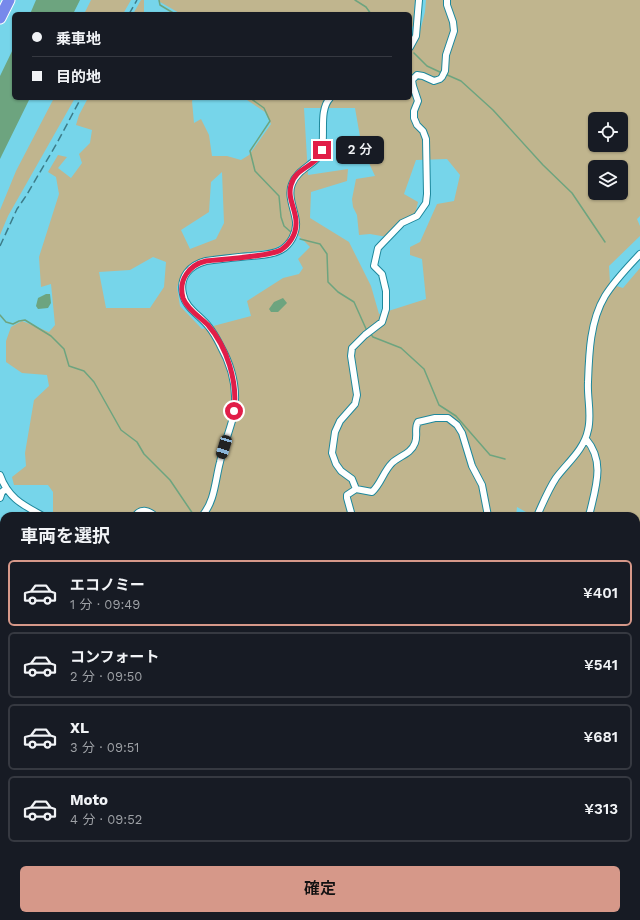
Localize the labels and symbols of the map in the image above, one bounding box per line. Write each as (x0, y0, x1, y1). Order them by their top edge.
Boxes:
callout: 2 分 (336, 136, 384, 164)
route end (313, 141, 331, 159)
route start (225, 402, 243, 420)
car (215, 434, 233, 460)

